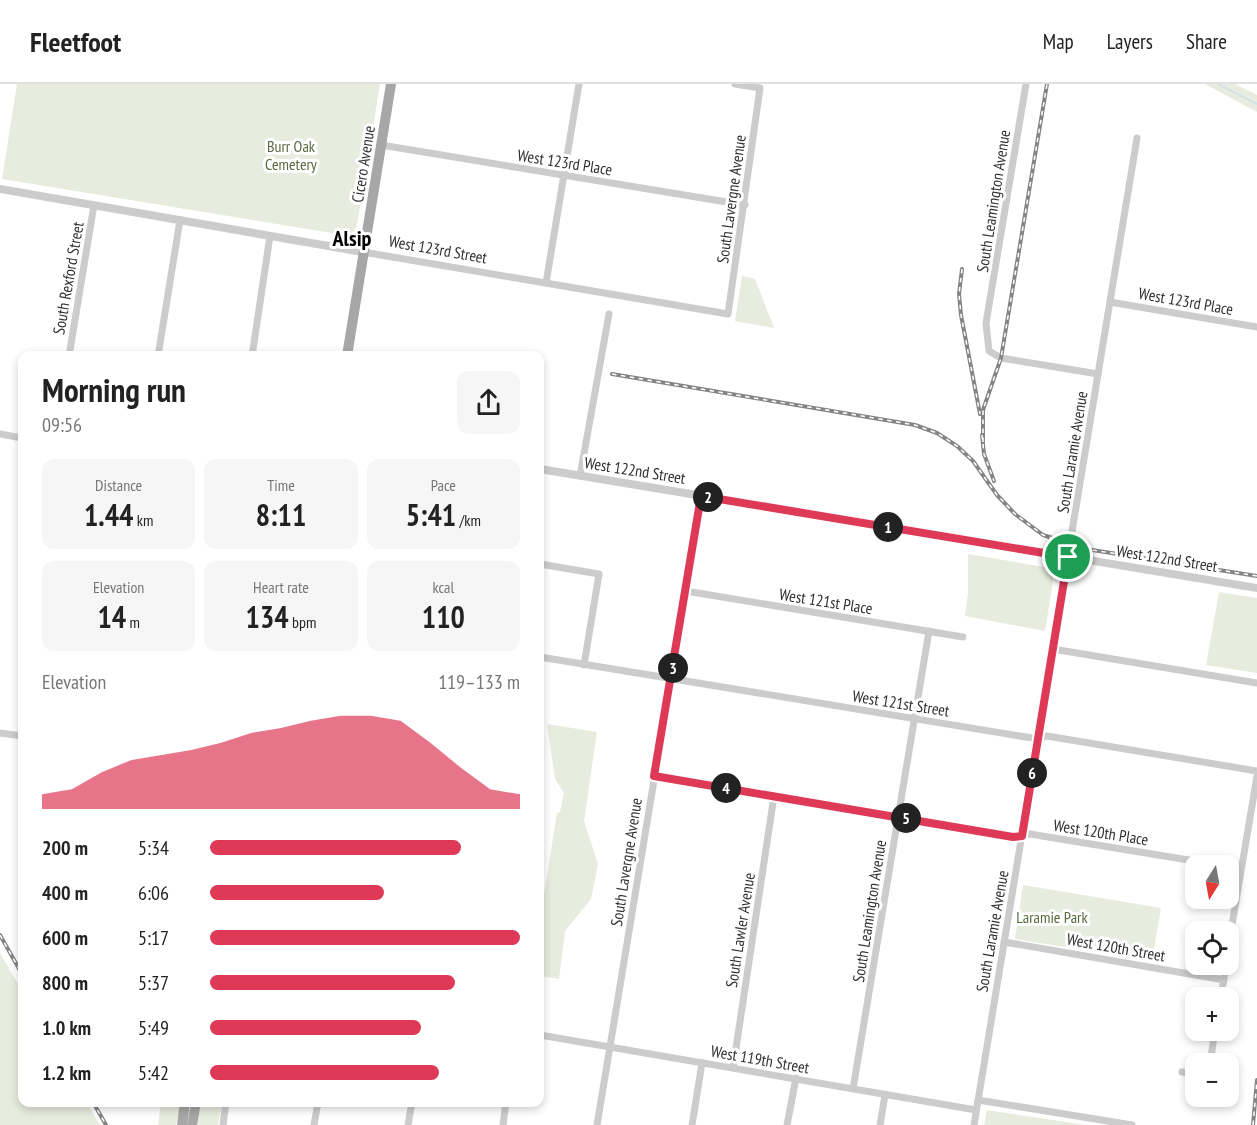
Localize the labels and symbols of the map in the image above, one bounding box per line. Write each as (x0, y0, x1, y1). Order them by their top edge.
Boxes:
street label: Cicero Avenue (347, 124, 379, 204)
street label: South Leamington Avenue (972, 128, 1014, 274)
street label: South Lavergne Avenue (712, 133, 750, 265)
park label: Burr Oak Cemetery (265, 136, 317, 174)
street label: West 123rd Place (516, 145, 614, 179)
street label: South Rexford Street (48, 219, 88, 336)
district label: Alsip (332, 224, 372, 252)
street label: West 123rd Street (387, 231, 489, 268)
street label: West 123rd Place (1137, 283, 1235, 319)
street label: South Laramie Avenue (1052, 390, 1092, 514)
street label: West 122nd Street (583, 452, 688, 488)
pin: 2 (693, 482, 723, 512)
pin: 1 (873, 512, 903, 542)
pin (1042, 531, 1093, 582)
street label: West 122nd Street (1115, 540, 1220, 576)
street label: West 121st Place (778, 584, 874, 618)
pin: 3 (658, 653, 688, 683)
street label: West 121st Street (851, 685, 952, 721)
pin: 6 (1017, 758, 1047, 788)
pin: 4 (711, 773, 741, 803)
street label: South Lavergne Avenue (606, 796, 646, 928)
pin: 5 (891, 803, 921, 833)
street label: West 120th Place (1052, 815, 1150, 849)
street label: South Leamington Avenue (848, 838, 890, 984)
north arrow (1185, 855, 1239, 909)
street label: South Laramie Avenue (971, 869, 1013, 993)
street label: South Lawler Avenue (721, 871, 759, 989)
park label: Laramie Park (1016, 907, 1088, 927)
street label: West 120th Street (1065, 929, 1167, 966)
street label: West 119th Street (709, 1041, 811, 1078)

